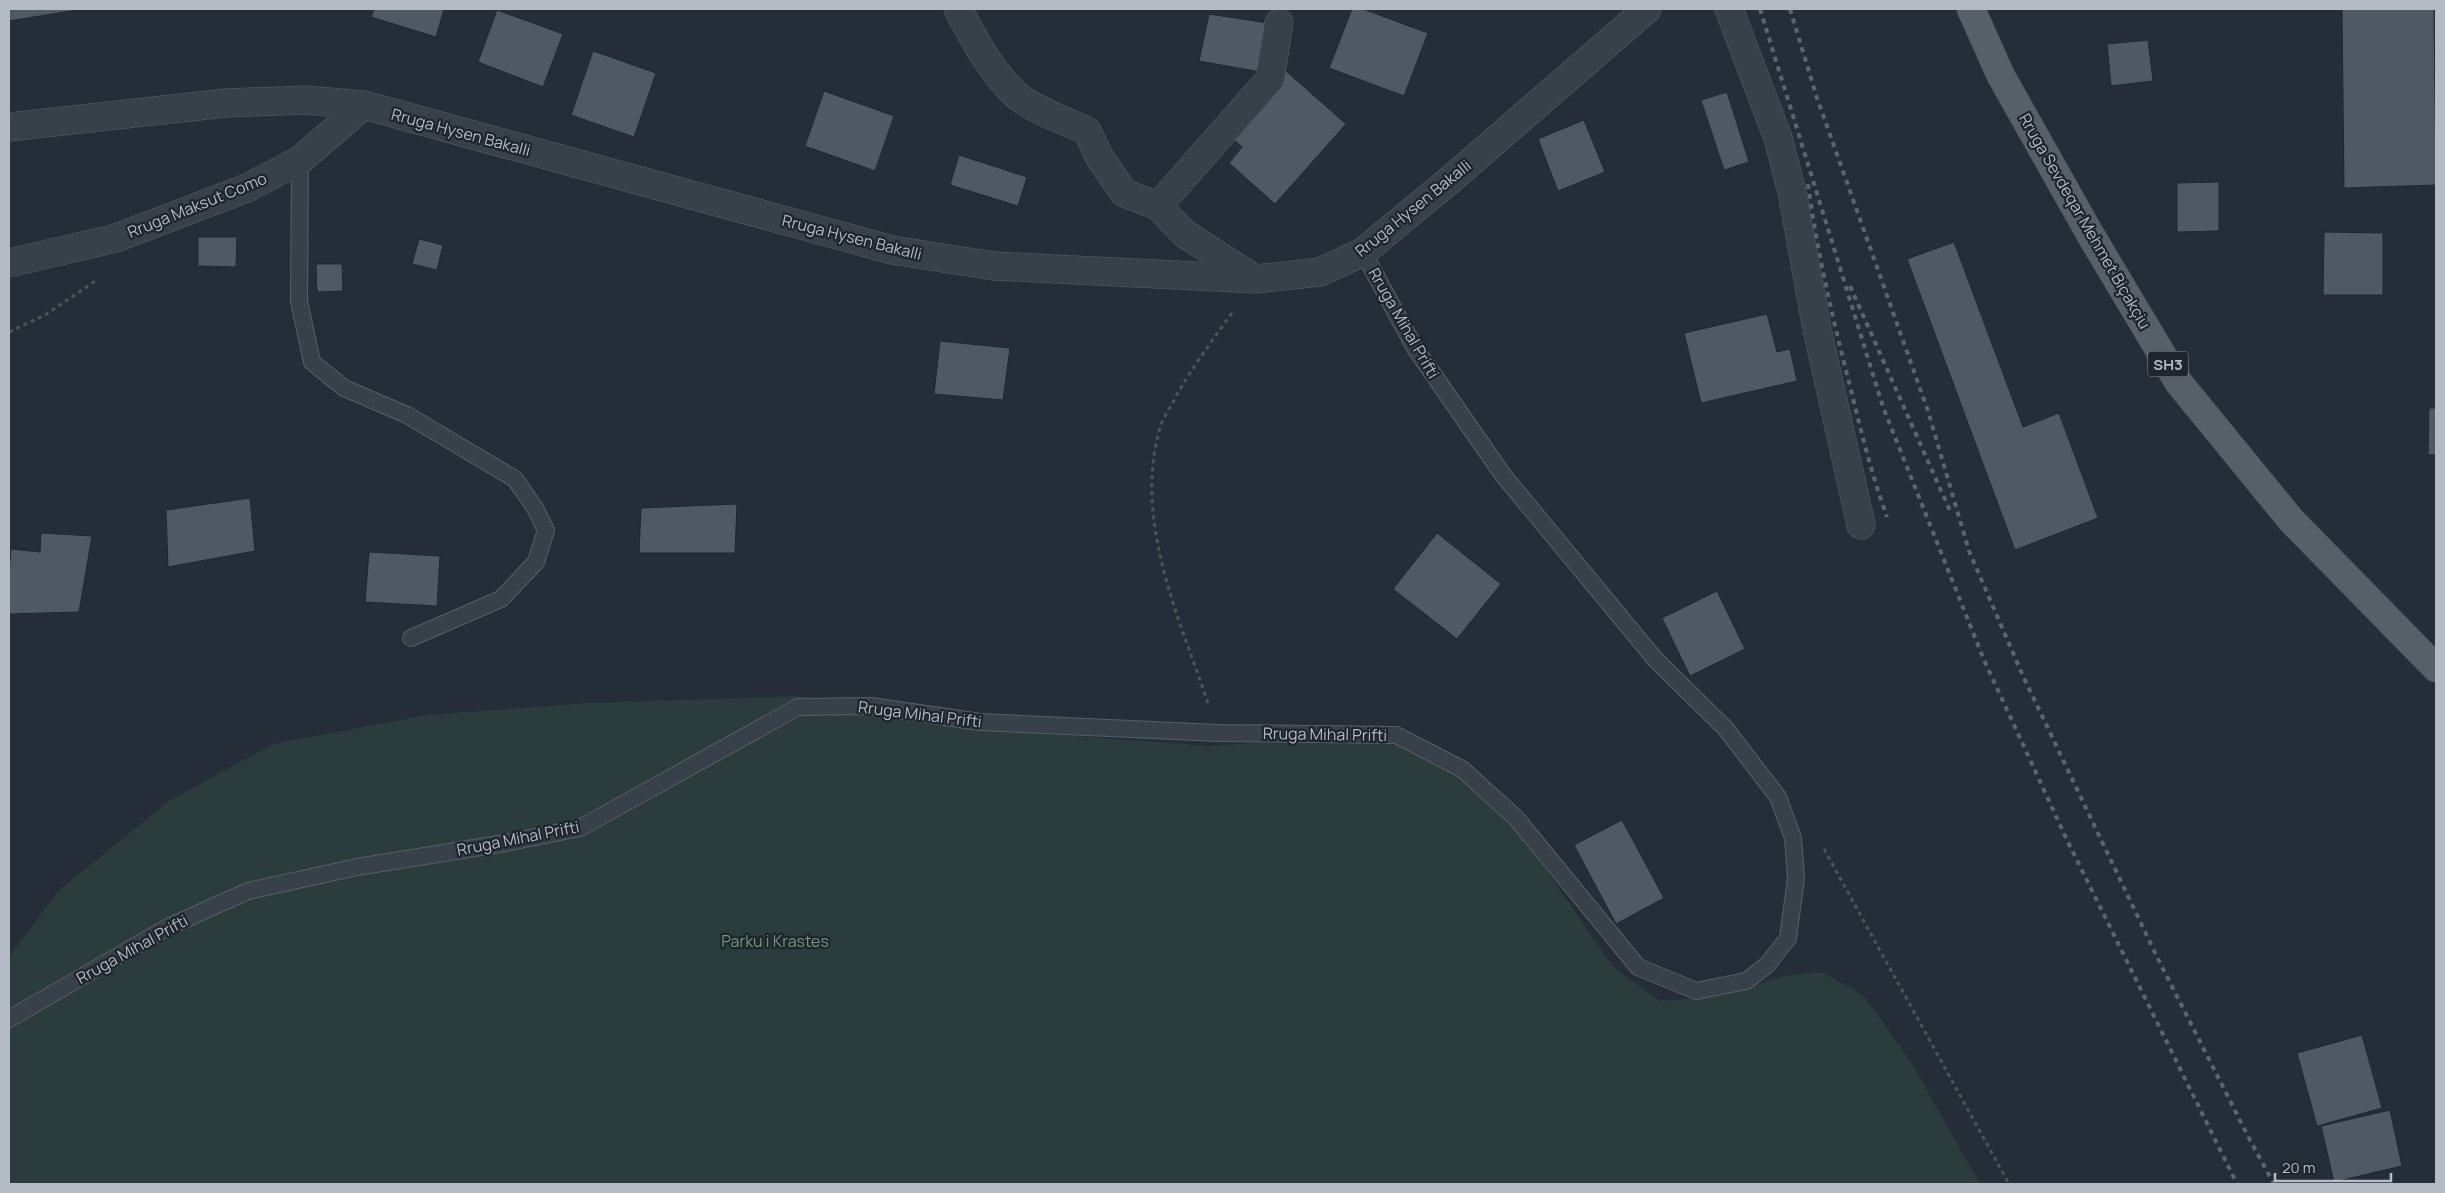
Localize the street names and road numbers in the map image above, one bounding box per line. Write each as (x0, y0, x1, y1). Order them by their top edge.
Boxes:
street label: Rruga Hysen Bakalli (389, 103, 533, 161)
street label: Rruga Sevdeqar Mehmet Biçakçiu (2014, 109, 2156, 333)
street label: Rruga Hysen Bakalli (1350, 154, 1476, 262)
street label: Rruga Maksut Como (124, 167, 270, 243)
street label: Rruga Hysen Bakalli (780, 209, 924, 265)
street label: Rruga Mihal Prifti (1363, 264, 1445, 382)
road number: SH3 (2148, 352, 2188, 376)
street label: Rruga Mihal Prifti (857, 696, 983, 732)
street label: Rruga Mihal Prifti (1263, 722, 1387, 746)
street label: Rruga Mihal Prifti (455, 815, 581, 861)
street label: Rruga Mihal Prifti (72, 909, 192, 989)

